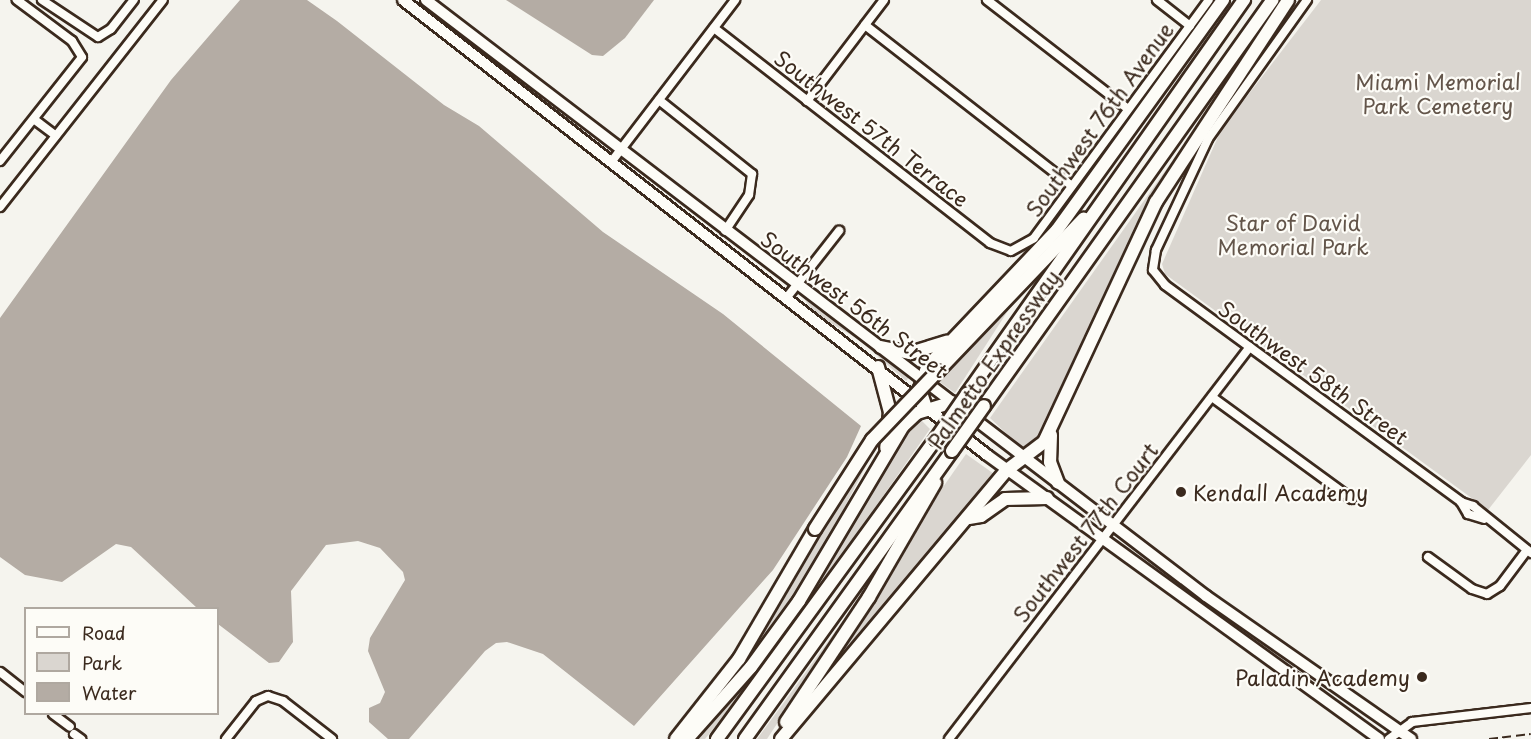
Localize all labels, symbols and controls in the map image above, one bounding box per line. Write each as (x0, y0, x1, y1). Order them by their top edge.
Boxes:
street label: Southwest 76th Avenue (1019, 16, 1179, 222)
street label: Southwest 57th Terrace (770, 44, 974, 212)
park label: Miami Memorial Park Cemetery (1354, 68, 1522, 118)
park label: Star of David Memorial Park (1218, 209, 1368, 259)
street label: Southwest 56th Street (756, 225, 954, 383)
street label: Palmetto Expressway (922, 265, 1064, 453)
street label: Southwest 58th Street (1214, 295, 1414, 449)
street label: Southwest 77th Court (1007, 438, 1163, 626)
place label: Kendall Academy (1193, 479, 1369, 505)
marker: Kendall Academy (1174, 485, 1188, 499)
legend (24, 607, 219, 715)
text: Road (82, 619, 126, 646)
text: Park (82, 649, 122, 676)
place label: Paladin Academy (1235, 664, 1410, 690)
marker: Paladin Academy (1415, 670, 1429, 684)
text: Water (82, 679, 136, 706)

